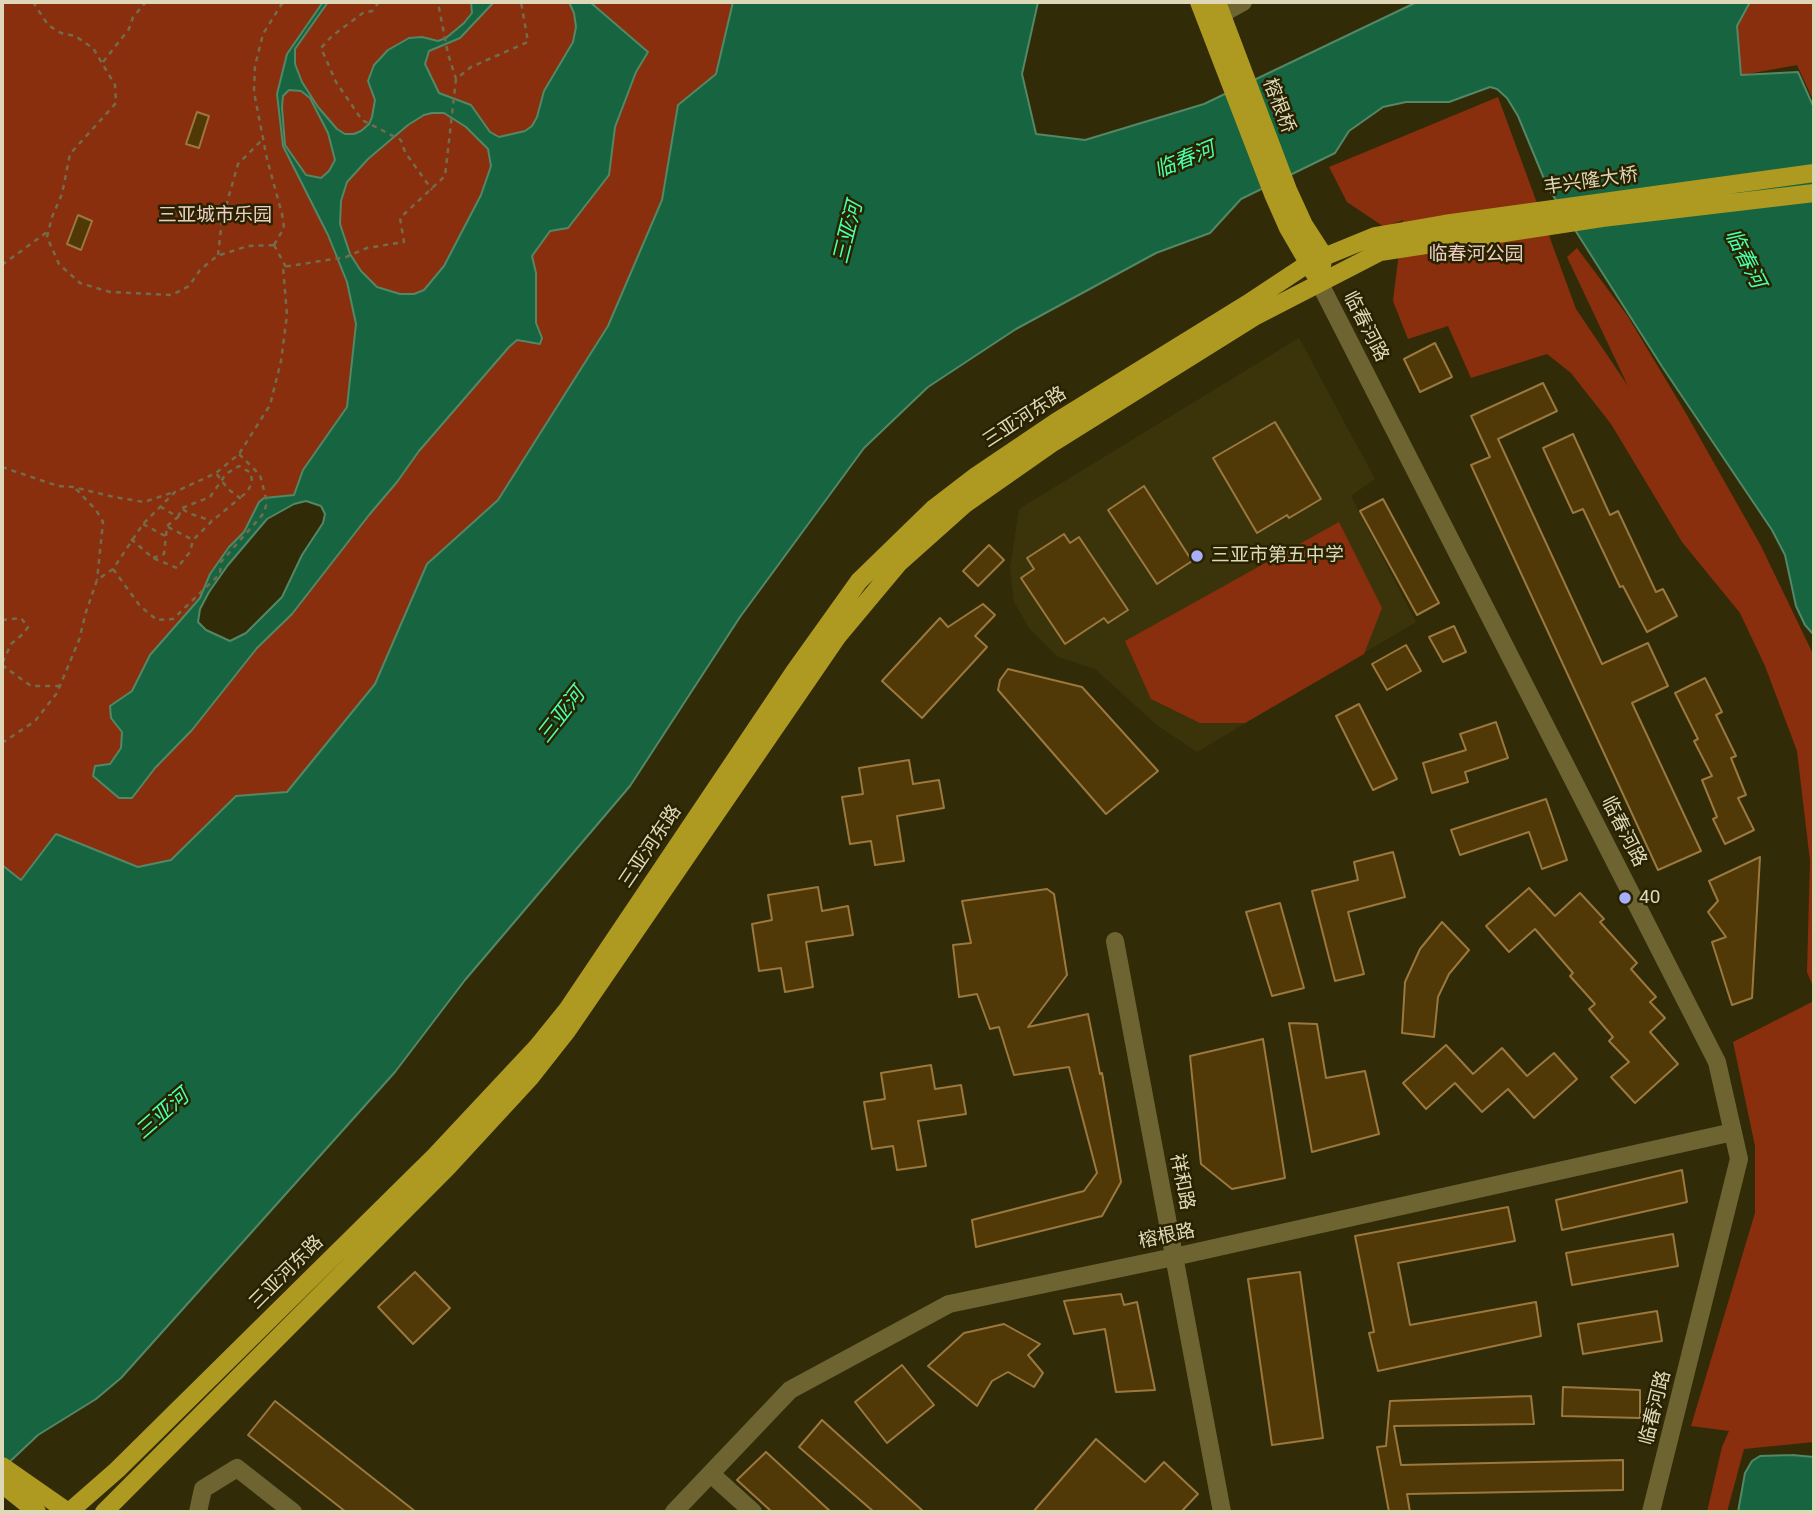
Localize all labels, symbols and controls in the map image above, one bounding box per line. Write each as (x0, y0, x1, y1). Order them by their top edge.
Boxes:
street label: 榕根桥 (1257, 75, 1299, 137)
water label: 临春河 (1151, 138, 1219, 184)
street label: 丰兴隆大桥 (1542, 164, 1640, 200)
water label: 三亚河 (829, 199, 869, 267)
park label: 三亚城市乐园 (158, 205, 272, 227)
water label: 临春河 (1718, 225, 1770, 293)
park label: 临春河公园 (1429, 244, 1523, 266)
street label: 临春河路 (1338, 288, 1392, 366)
street label: 三亚河东路 (979, 383, 1071, 453)
place label: 三亚市第五中学 (1211, 545, 1344, 567)
marker: 三亚市第五中学 (1189, 548, 1205, 564)
water label: 三亚河 (533, 683, 591, 749)
street label: 临春河路 (1596, 793, 1650, 871)
street label: 三亚河东路 (615, 801, 687, 893)
place label: 40 (1639, 887, 1660, 909)
marker: 40 (1617, 890, 1633, 906)
water label: 三亚河 (131, 1085, 195, 1145)
street label: 祥和路 (1164, 1152, 1198, 1212)
street label: 榕根路 (1137, 1220, 1197, 1254)
street label: 三亚河东路 (245, 1231, 329, 1315)
street label: 临春河路 (1636, 1368, 1676, 1448)

